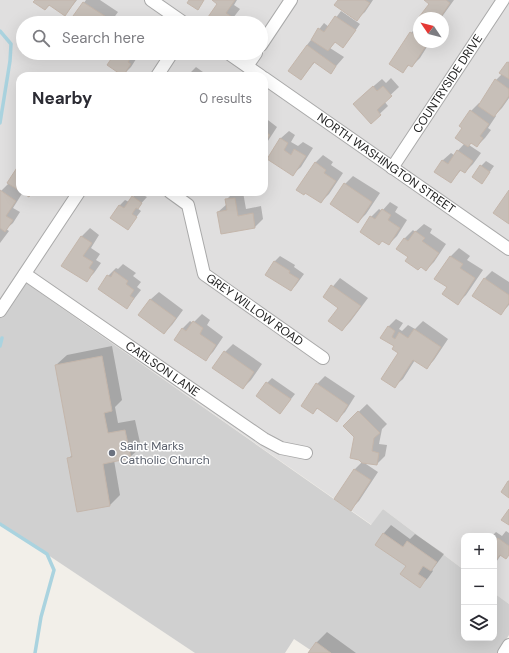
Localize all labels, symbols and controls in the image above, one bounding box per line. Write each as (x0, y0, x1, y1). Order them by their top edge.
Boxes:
north arrow (413, 12, 449, 48)
search box (16, 16, 268, 60)
icon: search (30, 27, 52, 49)
text: Search here (62, 28, 145, 48)
street label: COUNTRYSIDE DRIVE (409, 31, 486, 136)
text: Nearby (32, 87, 92, 109)
text: 0 results (199, 90, 252, 107)
street label: NORTH WASHINGTON STREET (314, 109, 459, 217)
street label: GREY WILLOW ROAD (203, 270, 306, 350)
street label: CARLSON LANE (122, 338, 203, 400)
place label: Saint Marks Catholic Church (120, 438, 210, 468)
marker: Saint Marks Catholic Church (107, 448, 117, 458)
map controls (461, 533, 497, 641)
button: + (461, 533, 497, 569)
button: − (461, 569, 497, 605)
button: layers (461, 605, 497, 641)

